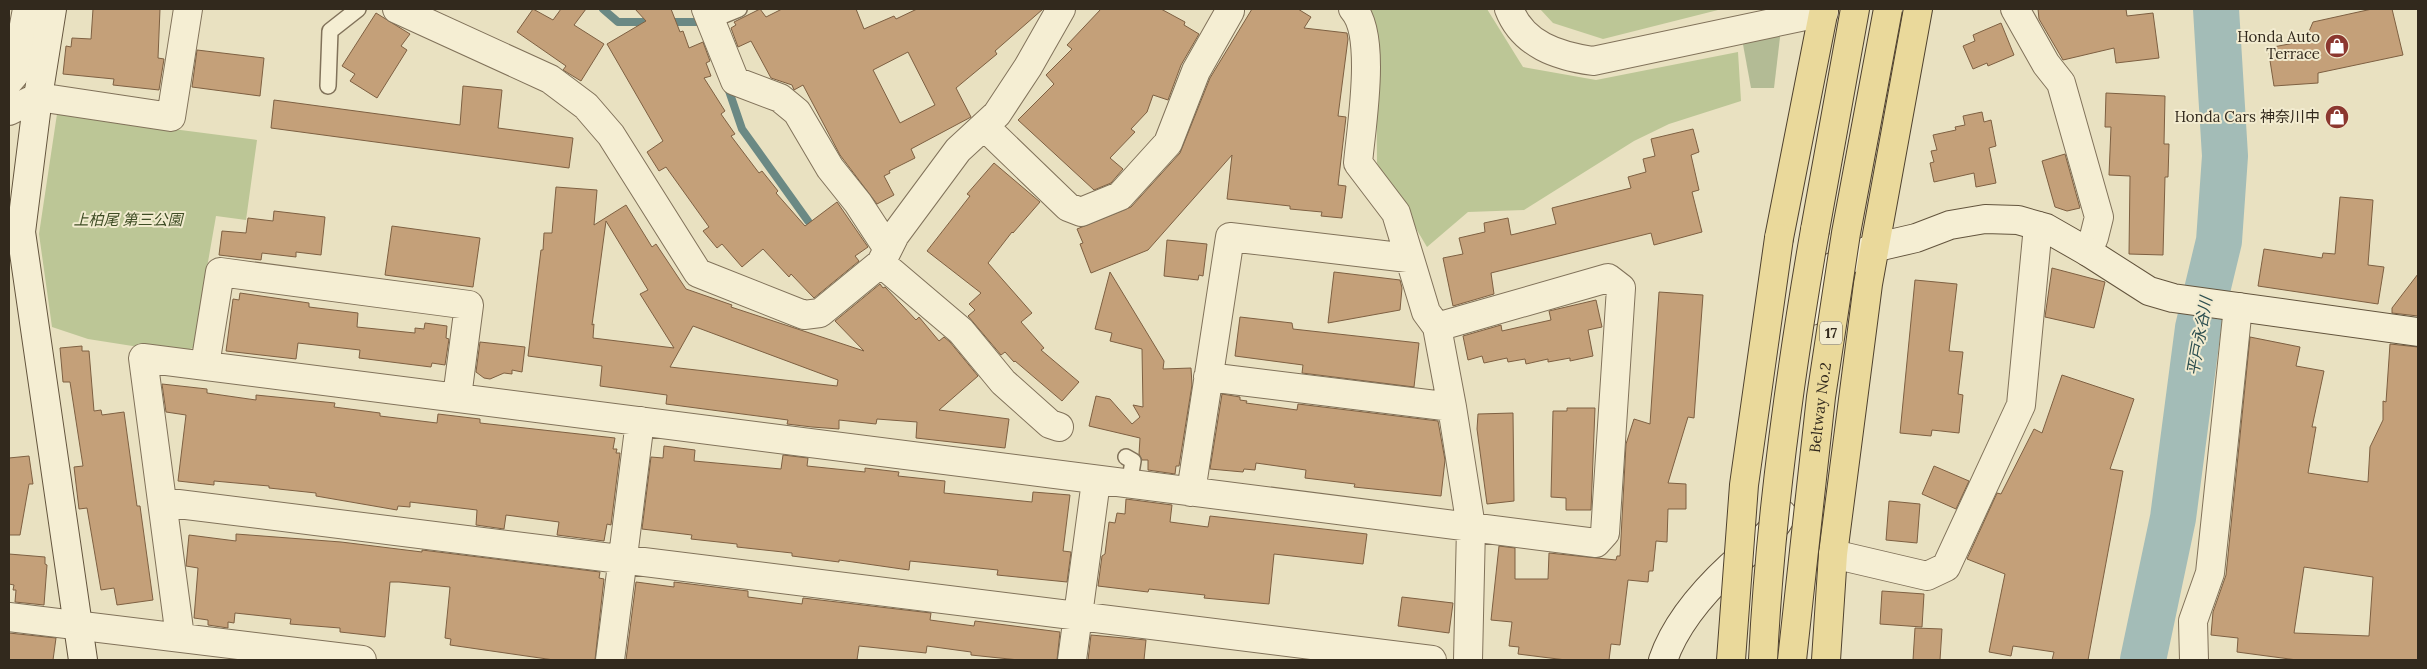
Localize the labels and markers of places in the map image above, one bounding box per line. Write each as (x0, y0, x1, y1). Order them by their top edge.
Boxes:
place label: Honda Auto Terrace (2237, 27, 2320, 63)
shop icon: Honda Auto Terrace (2324, 33, 2350, 59)
shop icon: Honda Cars 神奈川中 (2324, 104, 2350, 130)
place label: Honda Cars 神奈川中 (2174, 107, 2320, 126)

